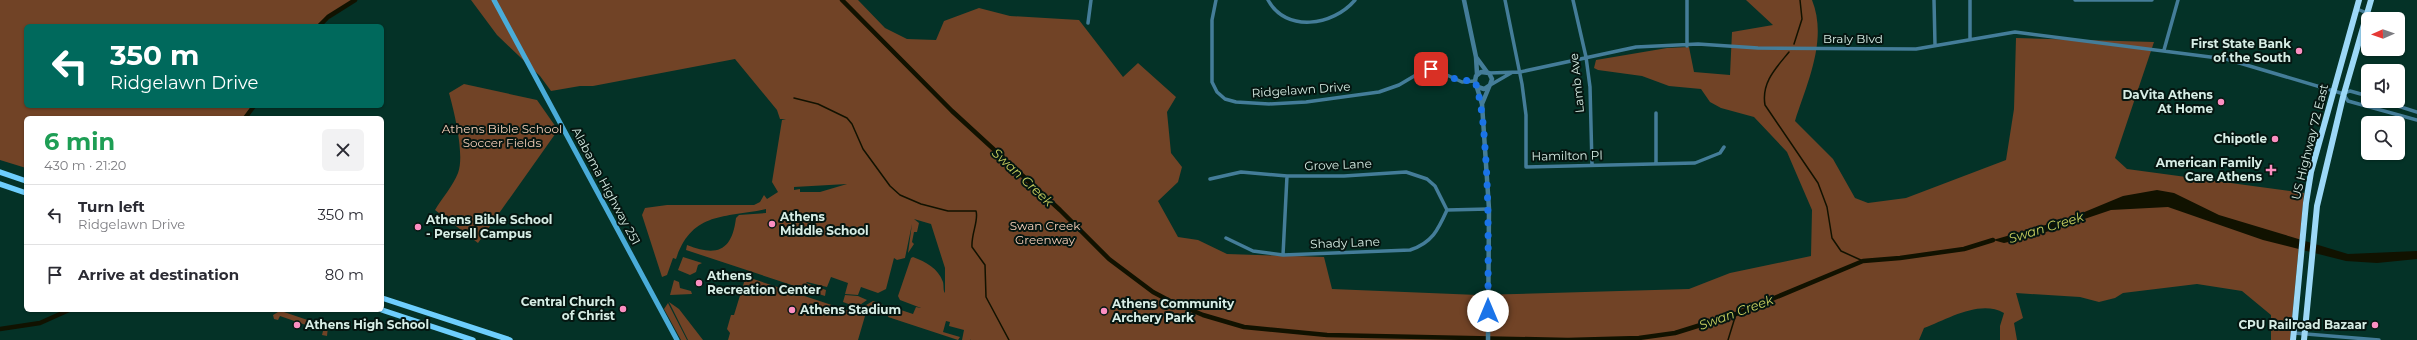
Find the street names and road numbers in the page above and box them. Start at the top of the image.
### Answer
street label: Braly Blvd [1823,31,1883,46]
street label: Lamb Ave [1566,52,1587,114]
street label: Ridgelawn Drive [1251,79,1351,100]
street label: US Highway 72 East [2288,82,2331,201]
street label: Alabama Highway 251 [569,124,644,247]
street label: Hamilton Pl [1531,147,1603,164]
street label: Grove Lane [1304,156,1372,173]
street label: Shady Lane [1310,234,1380,251]

